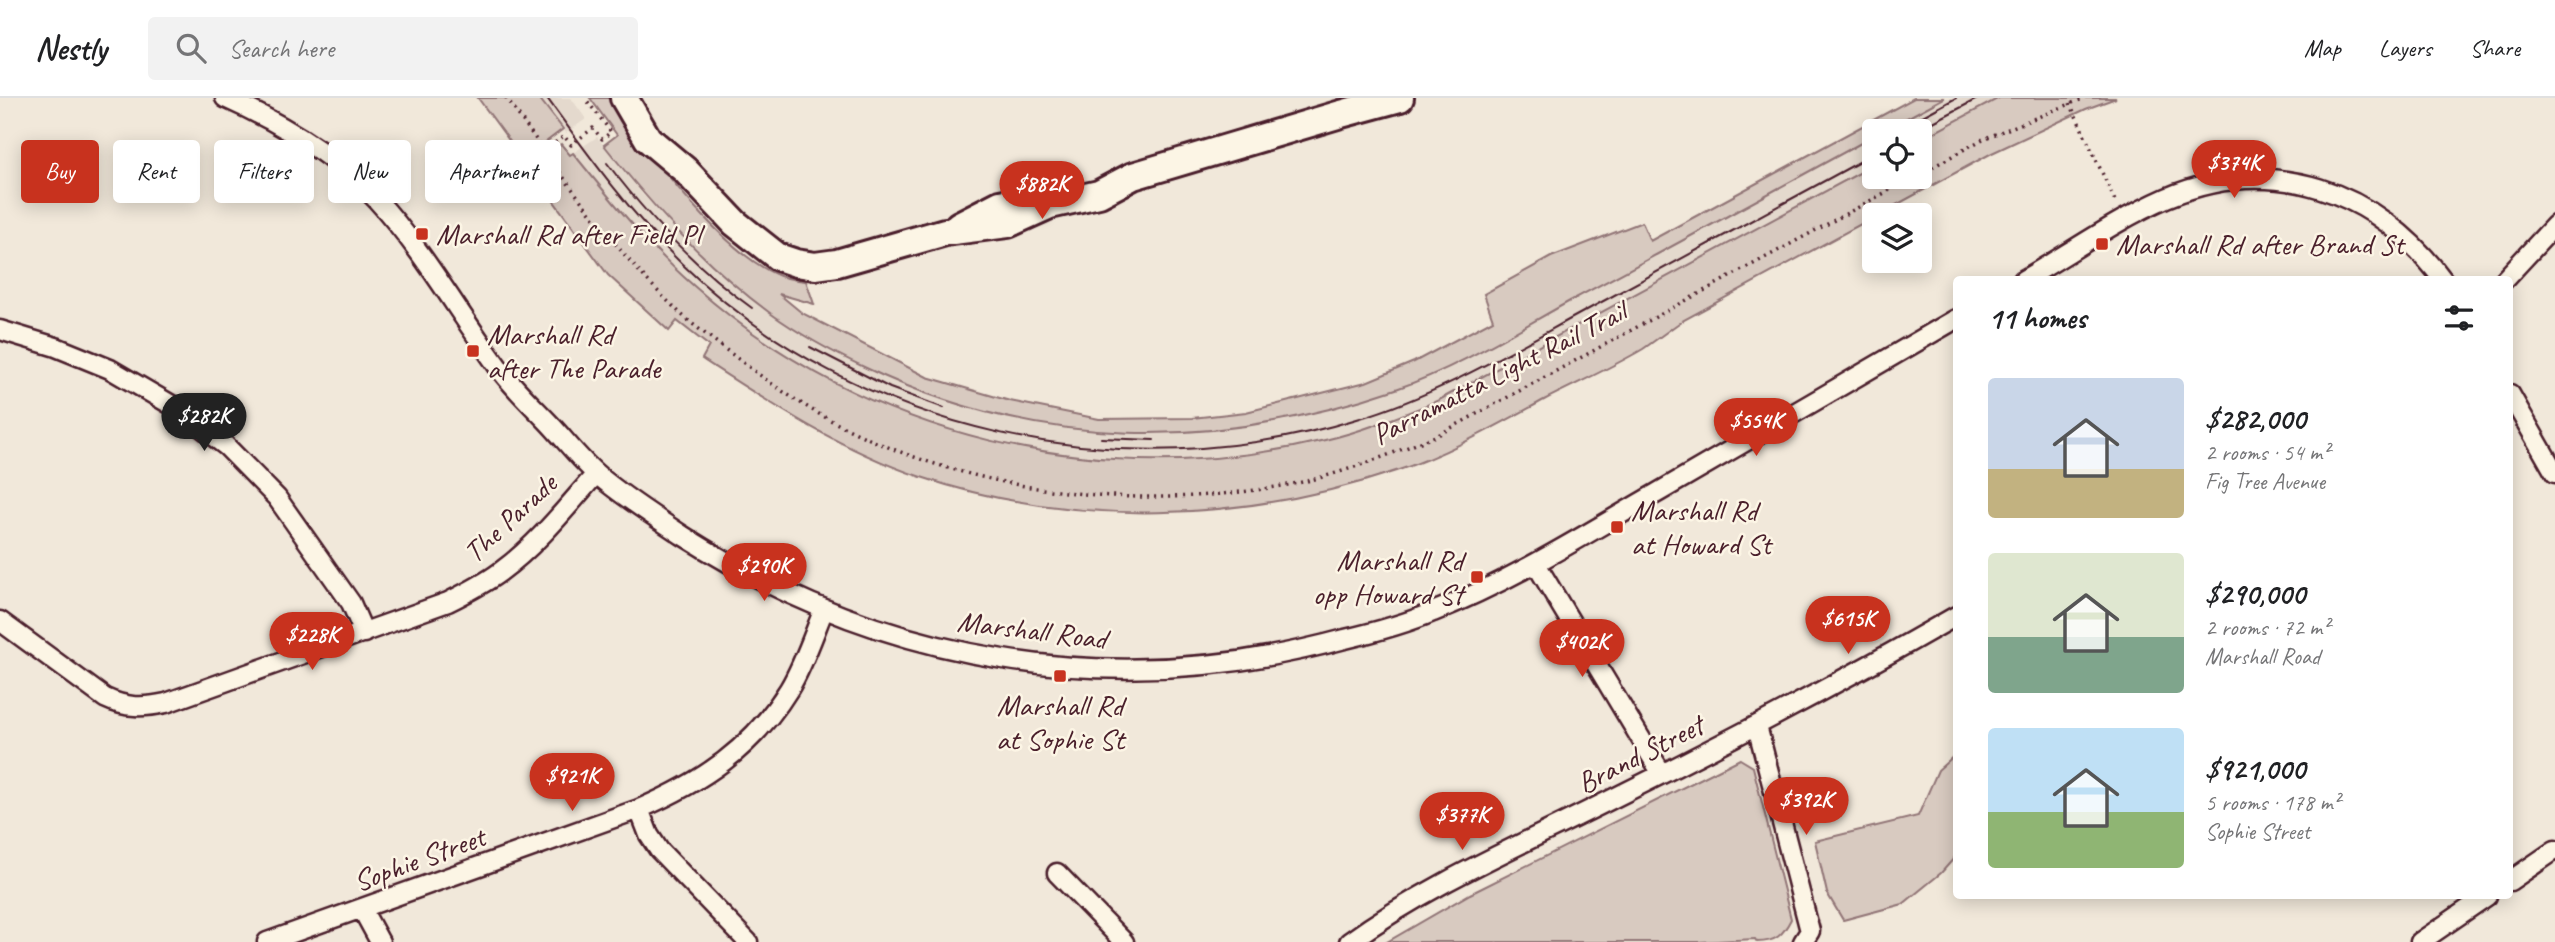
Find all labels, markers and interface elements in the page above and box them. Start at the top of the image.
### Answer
search box [148,17,638,80]
text: Nestly [35,27,106,69]
icon: search [172,29,210,67]
text: Search here [228,32,334,65]
text: Map [2304,33,2341,63]
text: Layers [2379,33,2432,63]
text: Share [2470,33,2520,63]
map controls [1862,119,1932,273]
button: locate [1862,119,1932,189]
chip: Buy [21,140,99,203]
chip: Rent [113,140,200,203]
chip: Filters [214,140,314,203]
chip: New [328,140,411,203]
chip: Apartment [425,140,561,203]
pin: $374K [2185,140,2283,200]
text: $374K [2208,148,2261,177]
pin: $882K [993,162,1091,221]
text: $882K [1015,169,1069,198]
button: layers [1862,203,1932,273]
place label: Marshall Rd after Field Pl [436,215,705,253]
place label: Marshall Rd after Brand St [2116,225,2407,263]
marker: Marshall Rd after Field Pl [414,226,430,242]
marker: Marshall Rd after Brand St [2094,236,2110,252]
street label: Parramatta Light Rail Trail [1366,290,1637,453]
text: 11 homes [1988,299,2086,337]
icon: filters [2440,299,2478,337]
place label: Marshall Rd after The Parade [487,315,662,387]
marker: Marshall Rd after The Parade [465,343,481,359]
pin: $282K [155,394,253,453]
pin: $554K [1707,398,1805,458]
text: $282,000 [2205,400,2305,438]
text: $282K [177,401,231,430]
text: $554K [1730,406,1782,435]
icon: home [2044,406,2128,490]
text: 2 rooms · 54 m² [2205,438,2329,467]
street label: The Parade [455,464,566,571]
text: Fig Tree Avenue [2205,467,2325,496]
place label: Marshall Rd at Howard St [1631,491,1774,563]
marker: Marshall Rd at Howard St [1609,519,1625,535]
place label: Marshall Rd opp Howard St [1313,541,1467,613]
pin: $290K [715,544,813,603]
text: $290K [738,551,790,580]
marker: Marshall Rd opp Howard St [1469,569,1485,585]
text: $290,000 [2205,575,2305,613]
icon: home [2044,581,2128,665]
pin: $615K [1799,596,1897,656]
street label: Marshall Road [955,602,1113,659]
text: $615K [1821,604,1875,633]
pin: $228K [263,612,361,672]
text: 2 rooms · 72 m² [2205,613,2329,642]
text: $228K [285,620,339,649]
pin: $402K [1533,620,1631,679]
text: $402K [1555,627,1609,656]
text: Marshall Road [2205,642,2320,671]
marker: Marshall Rd at Sophie St [1052,668,1068,684]
place label: Marshall Rd at Sophie St [996,686,1127,758]
street label: Brand Street [1570,704,1713,802]
text: $921,000 [2205,750,2305,788]
pin: $921K [523,754,621,813]
icon: home [2044,756,2128,840]
text: $921K [546,761,598,790]
pin: $392K [1757,778,1855,837]
text: $392K [1780,785,1832,814]
text: 5 rooms · 178 m² [2205,788,2340,817]
pin: $377K [1413,792,1511,852]
text: $377K [1436,800,1488,829]
street label: Sophie Street [348,817,493,900]
text: Sophie Street [2205,817,2310,846]

